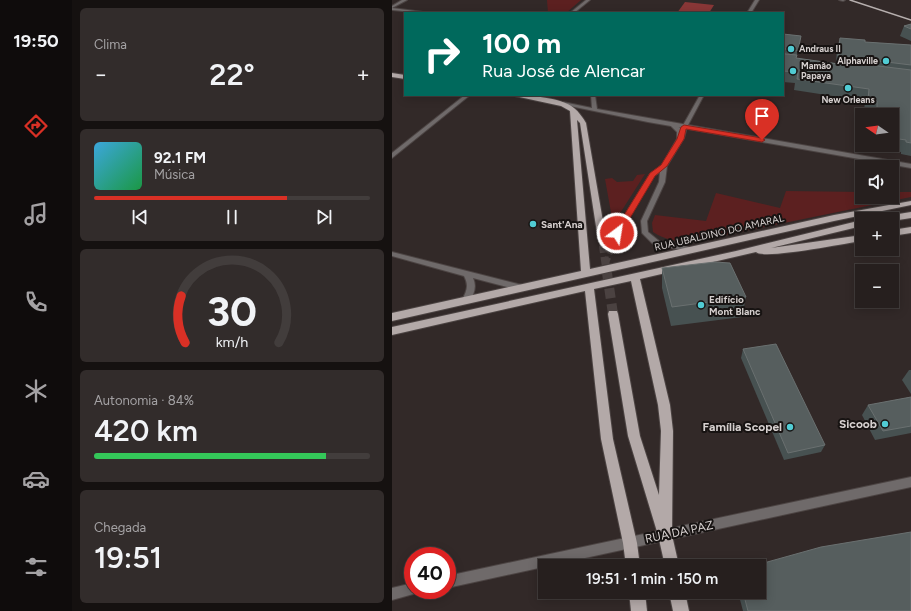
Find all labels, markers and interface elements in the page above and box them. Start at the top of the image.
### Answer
text: 100 m [482,26,561,60]
icon: right [416,28,468,80]
text: 19:50 [13,30,59,52]
text: Clima [94,37,127,52]
place label: Andraus II [799,43,841,54]
marker: Andraus II [786,44,796,54]
place label: Alphaville [837,55,878,66]
text: 22° [209,56,255,93]
marker: Alphaville [881,56,891,66]
text: Rua José de Alencar [482,60,645,82]
place label: Mamão Papaya [801,60,831,81]
text: − [94,61,108,88]
text: + [356,61,370,88]
marker: Mamão Papaya [788,66,798,76]
marker: New Orleans [843,83,853,93]
place label: New Orleans [821,94,875,105]
pin [745,99,779,140]
icon: arrive [751,105,773,127]
north arrow [855,108,899,152]
map controls [855,108,899,308]
icon: directions [22,112,50,140]
text: 92.1 FM [154,149,206,167]
button: sound [855,160,899,204]
text: Música [154,167,195,182]
icon: music [22,200,50,228]
icon: previous [129,206,151,228]
icon: pause [221,206,243,228]
icon: next [313,206,335,228]
street label: RUA UBALDINO DO AMARAL [653,211,786,254]
position arrow [596,212,638,254]
button: + [855,212,899,256]
place label: Sant'Ana [541,218,583,231]
marker: Sant'Ana [528,219,538,229]
button: − [855,264,899,308]
text: 30 [207,286,257,336]
icon: phone [22,288,50,316]
place label: Edifício Mont Blanc [709,293,761,318]
marker: Edifício Mont Blanc [696,300,706,310]
text: km/h [216,333,248,351]
icon: climate [22,377,50,405]
text: Autonomia · 84% [94,393,194,408]
text: 420 km [94,412,198,449]
place label: Sicoob [839,417,877,431]
marker: Sicoob [880,419,890,429]
place label: Família Scopel [702,420,782,434]
marker: Família Scopel [785,422,795,432]
icon: car [22,465,50,493]
street label: RUA DA PAZ [644,518,715,546]
text: Chegada [94,520,146,535]
text: 19:51 [94,539,162,576]
speed limit sign: 40 [404,547,456,599]
icon: filters [22,553,50,581]
text: 19:51 · 1 min · 150 m [586,570,718,588]

